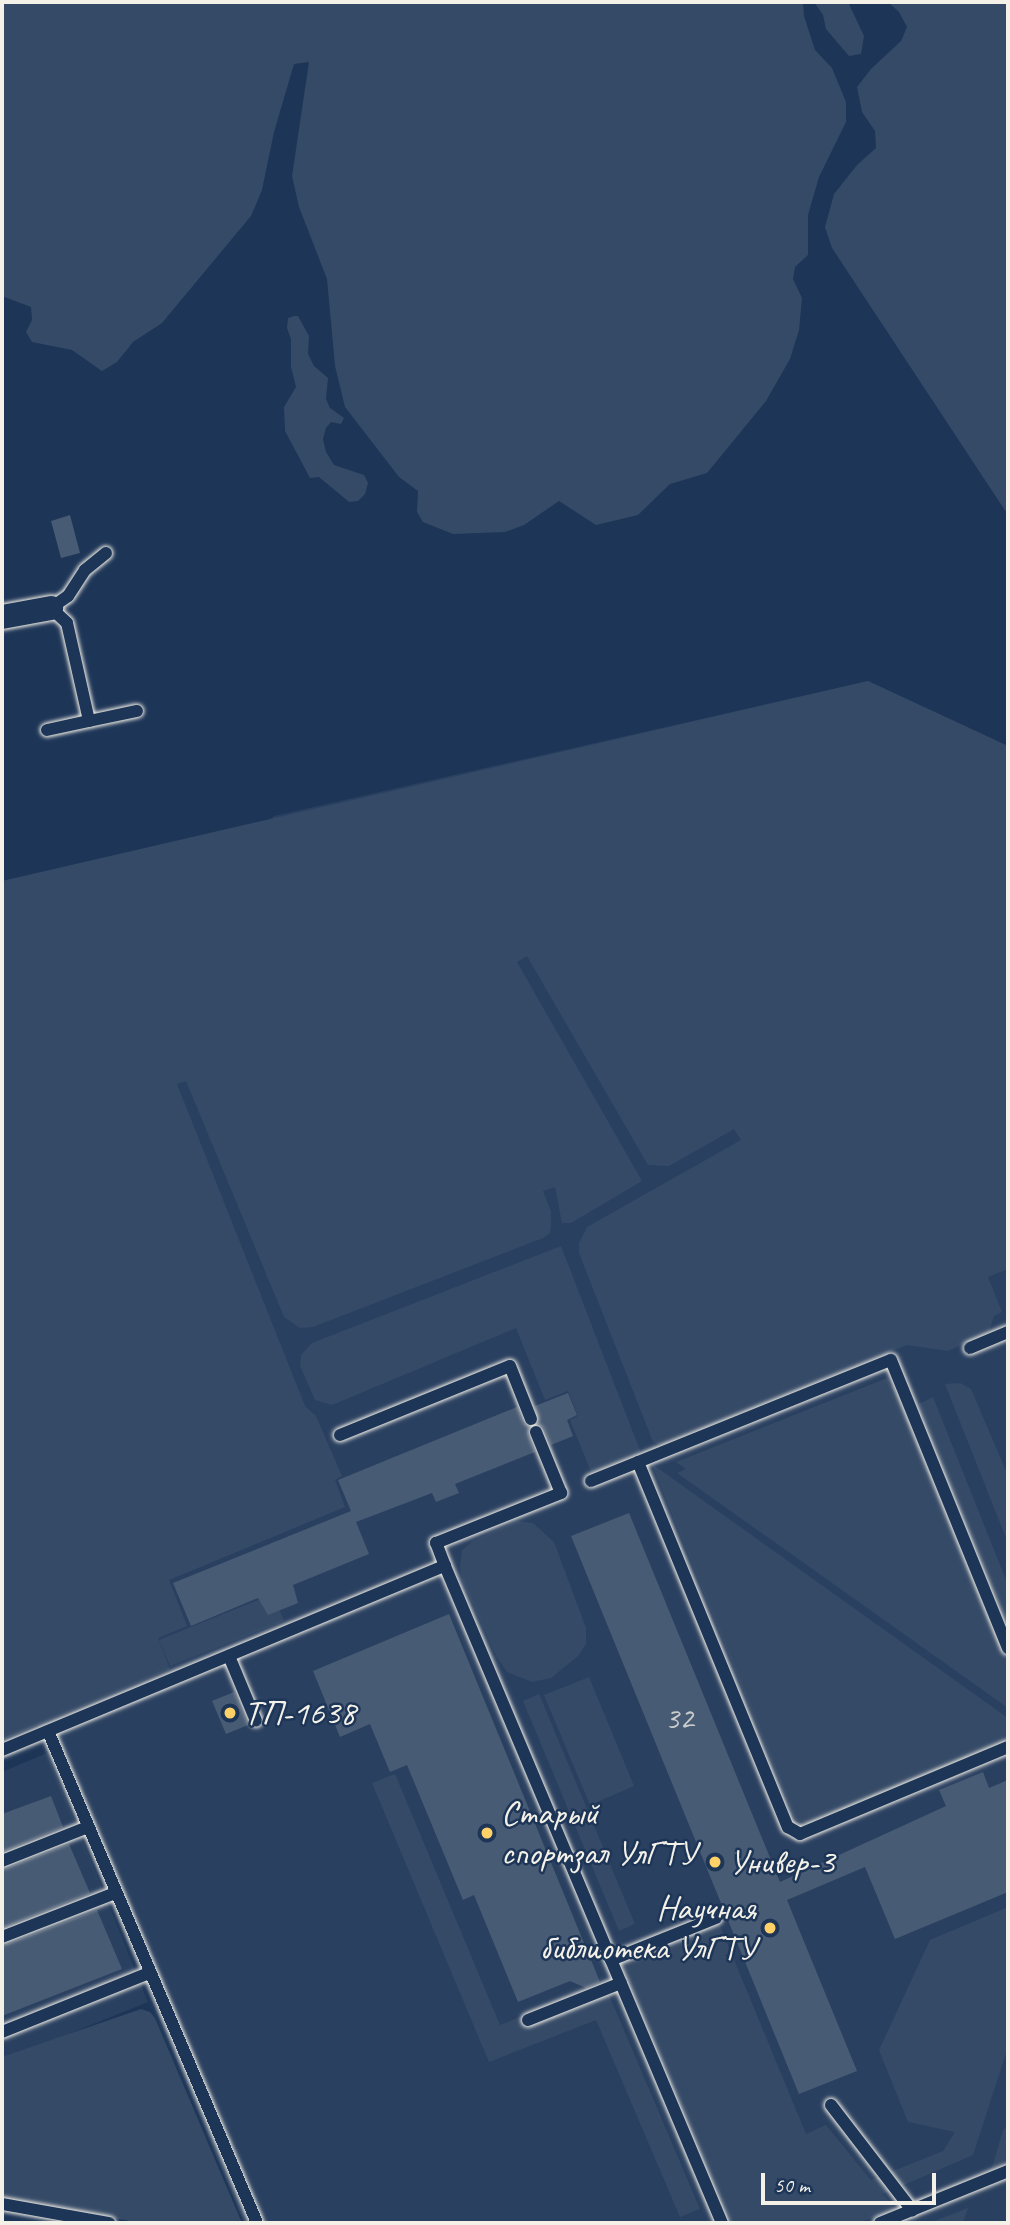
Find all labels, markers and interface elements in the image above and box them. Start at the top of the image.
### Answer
place label: ТП-1638 [244,1692,355,1734]
house number: 32 [665,1699,693,1737]
marker: ТП-1638 [222,1705,238,1721]
place label: Старый спортзал УлГТУ [501,1792,696,1874]
marker: Старый спортзал УлГТУ [479,1825,495,1841]
place label: Универ-3 [729,1841,834,1883]
marker: Универ-3 [707,1854,723,1870]
place label: Научная библиотека УлГТУ [539,1887,756,1969]
marker: Научная библиотека УлГТУ [762,1920,778,1936]
scale bar [765,2158,940,2202]
text: 50 m [774,2172,810,2198]

